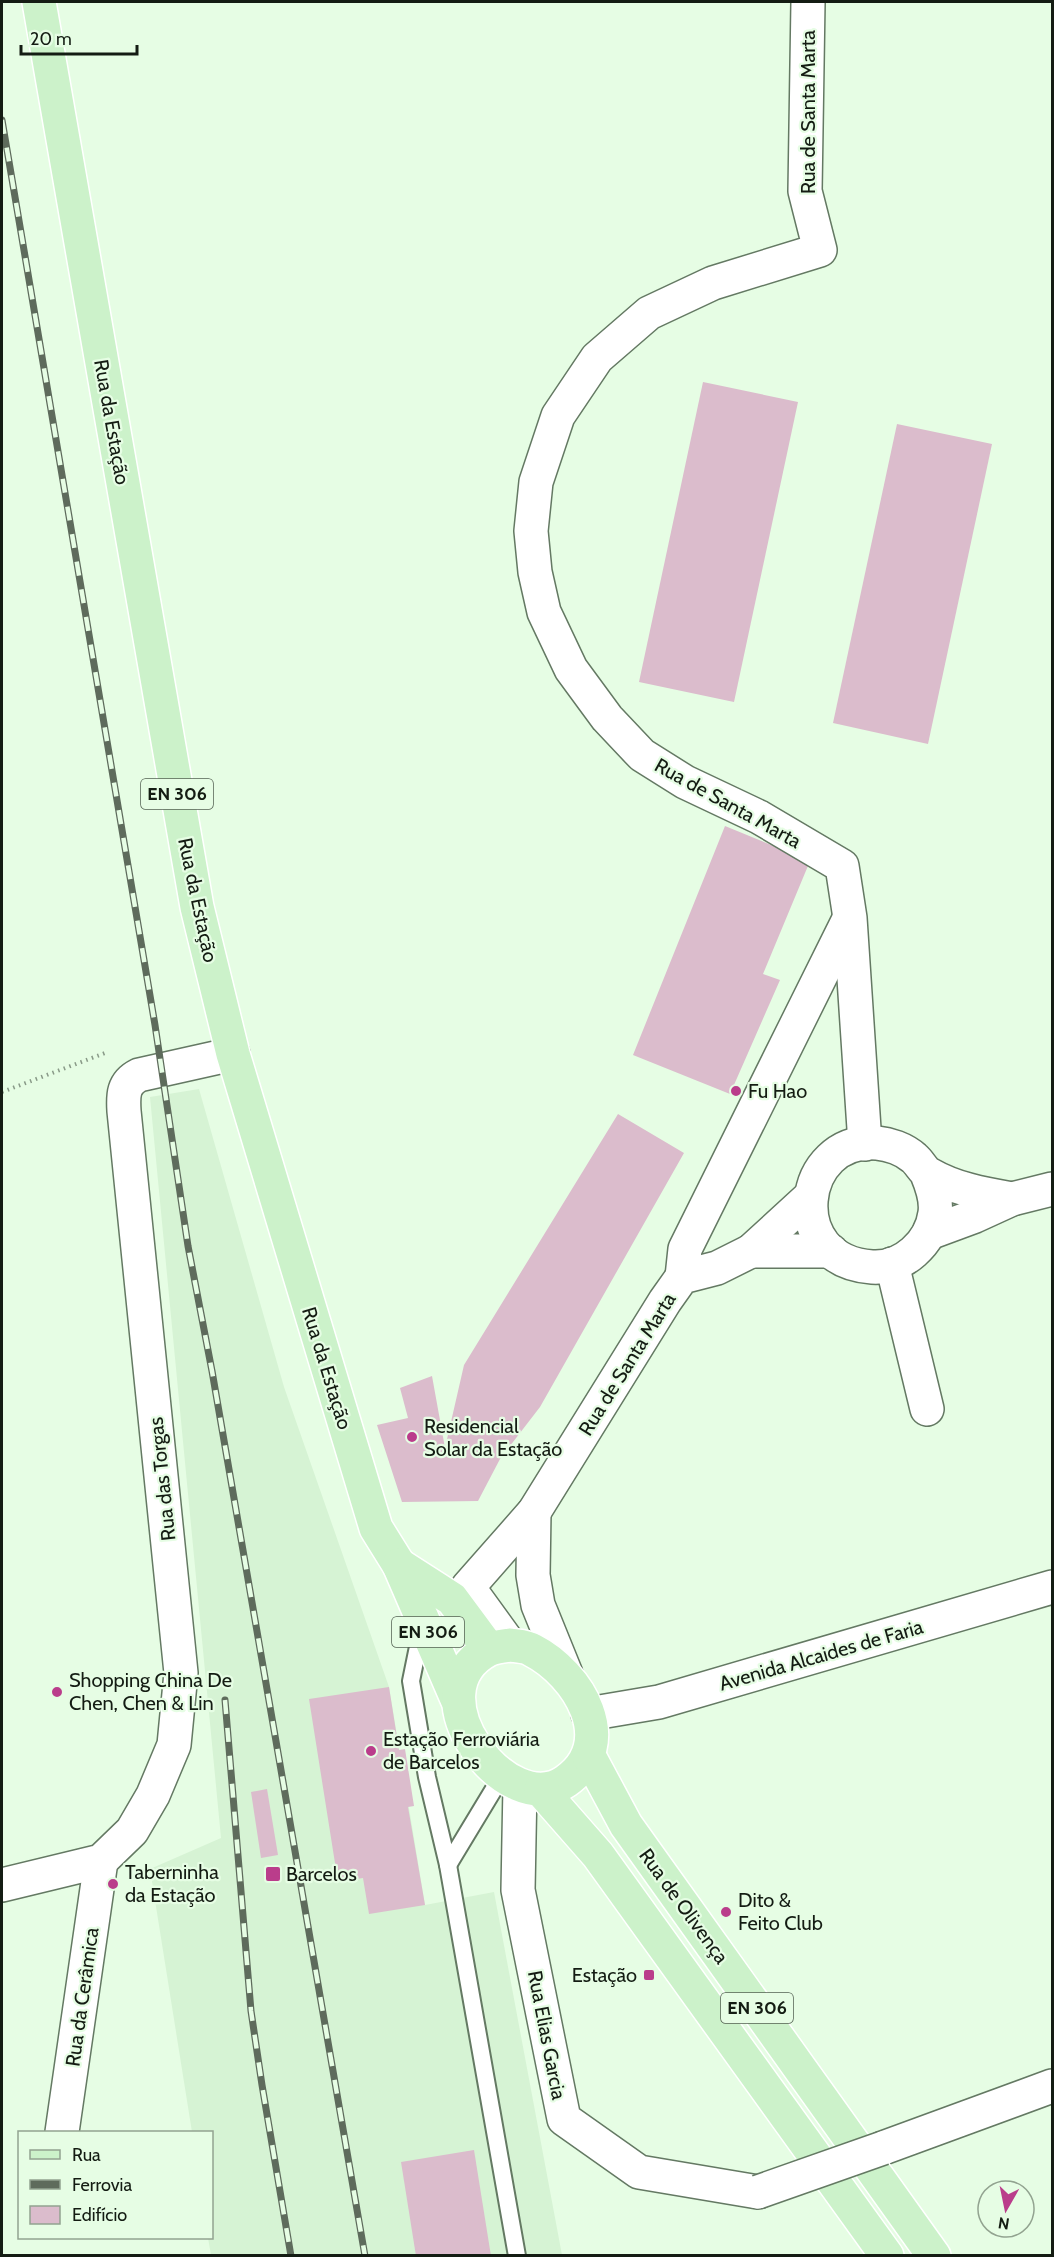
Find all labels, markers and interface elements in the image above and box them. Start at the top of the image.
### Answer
scale bar [21,18,136,56]
text: 20 m [30,28,72,50]
street label: Rua de Santa Marta [796,30,820,194]
street label: Rua da Estação [89,357,135,487]
street label: Rua de Santa Marta [651,753,806,853]
road number: EN 306 [141,779,213,809]
street label: Rua da Estação [173,835,223,965]
place label: Fu Hao [748,1079,807,1103]
marker: Fu Hao [729,1084,743,1098]
street label: Rua de Santa Marta [573,1288,681,1440]
street label: Rua da Estação [297,1304,357,1432]
place label: Residencial Solar da Estação [424,1414,562,1461]
street label: Rua das Torgas [144,1416,180,1542]
marker: Residencial Solar da Estação [405,1430,419,1444]
street label: Avenida Alcaides de Faria [716,1614,926,1696]
road number: EN 306 [392,1617,464,1647]
place label: Shopping China De Chen, Chen & Lin [69,1668,232,1715]
marker: Shopping China De Chen, Chen & Lin [50,1685,64,1699]
place label: Estação Ferroviária de Barcelos [383,1727,540,1774]
marker: Estação Ferroviária de Barcelos [364,1744,378,1758]
street label: Rua de Olivença [634,1844,734,1968]
place label: Taberninha da Estação [125,1860,219,1907]
place label: Barcelos [286,1862,357,1886]
marker: Barcelos [264,1865,282,1883]
marker: Taberninha da Estação [106,1877,120,1891]
place label: Dito & Feito Club [738,1888,823,1935]
marker: Dito & Feito Club [719,1905,733,1919]
street label: Rua da Cerâmica [60,1926,104,2068]
place label: Estação [572,1963,637,1987]
street label: Rua Elias Garcia [523,1968,571,2102]
marker: Estação [642,1968,656,1982]
road number: EN 306 [721,1993,793,2023]
legend [18,2131,213,2239]
text: Rua [72,2144,101,2166]
text: Ferrovia [72,2174,132,2196]
north arrow [976,2179,1036,2239]
text: Edifício [72,2204,127,2226]
text: N [997,2213,1011,2234]

